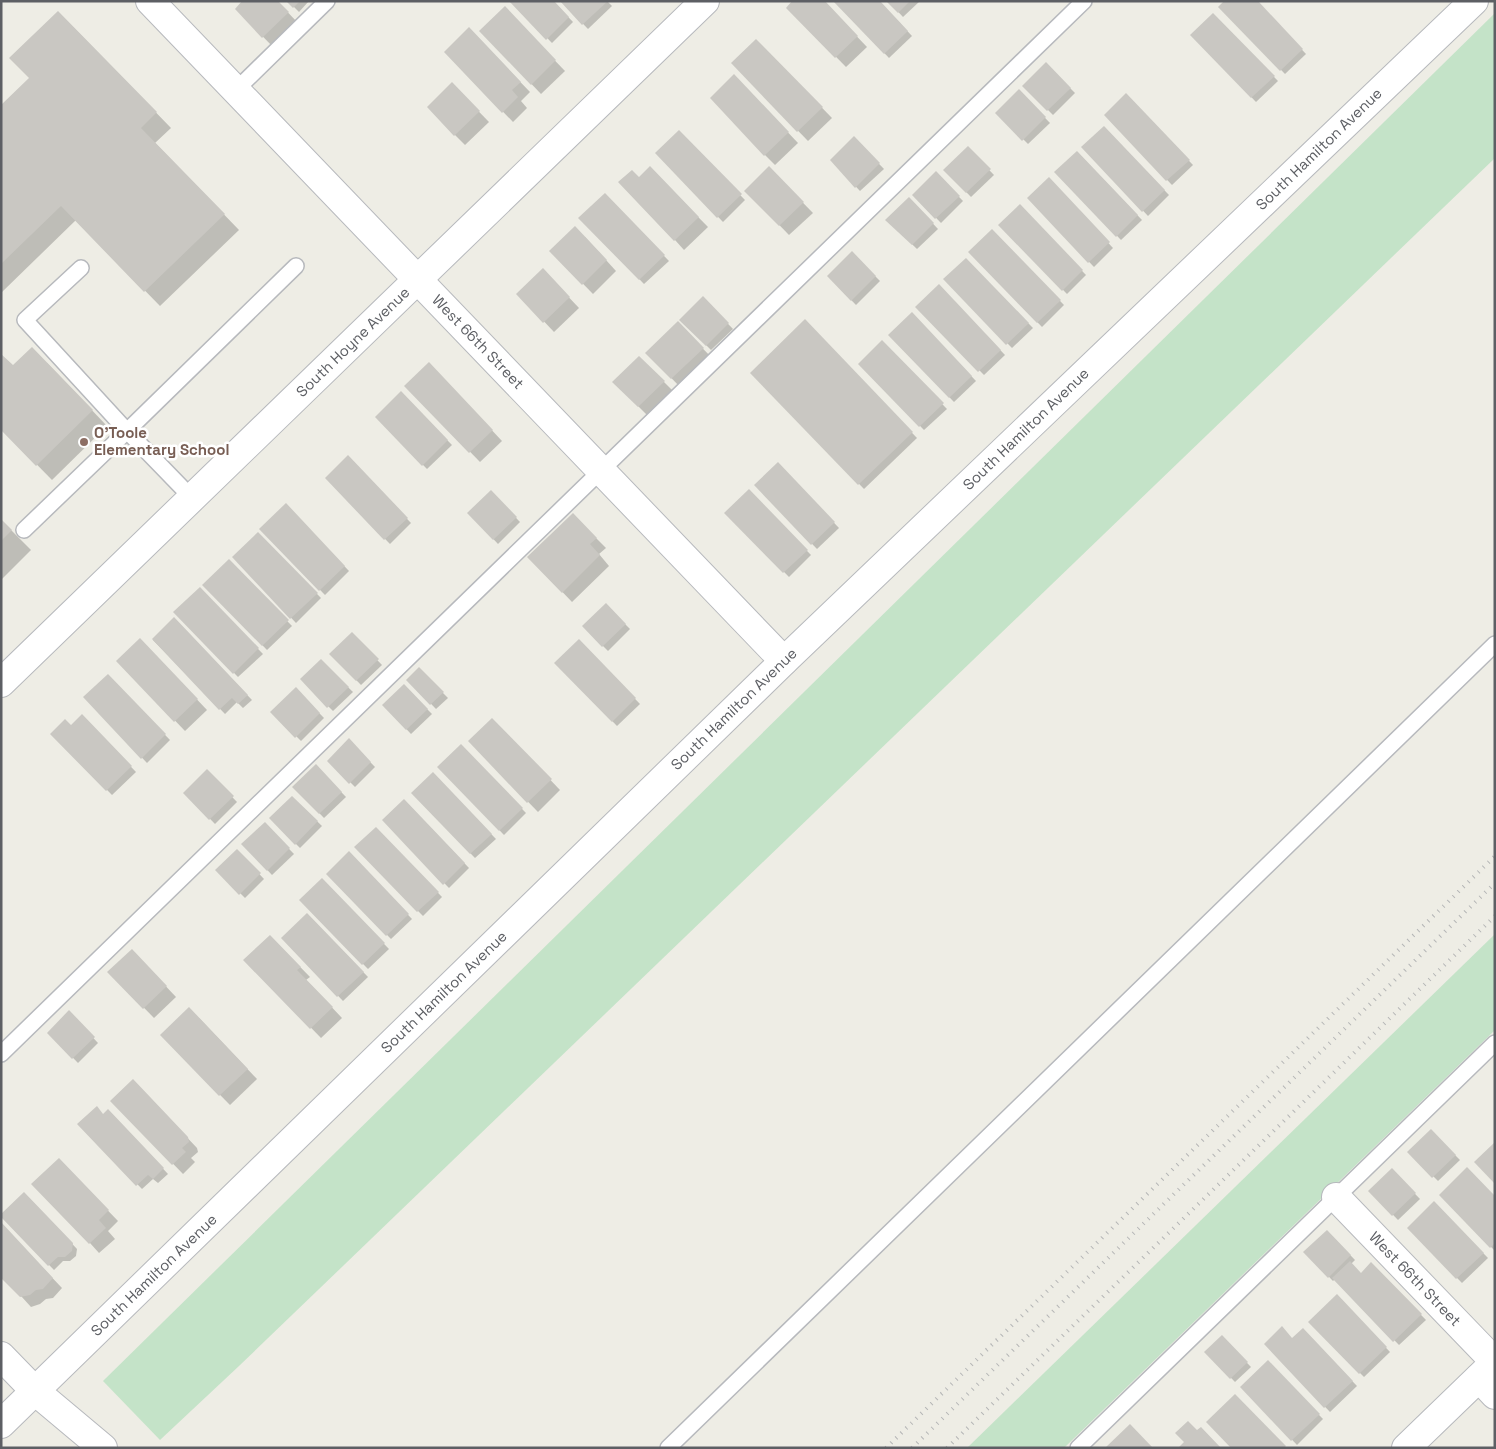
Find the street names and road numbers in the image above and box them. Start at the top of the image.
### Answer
street label: South Hamilton Avenue [1252,83,1386,214]
street label: South Hoyne Avenue [292,282,414,401]
street label: West 66th Street [428,290,528,393]
street label: South Hamilton Avenue [959,363,1093,494]
street label: South Hamilton Avenue [667,643,801,774]
street label: South Hamilton Avenue [377,926,511,1057]
street label: South Hamilton Avenue [87,1209,221,1340]
street label: West 66th Street [1365,1227,1465,1330]

